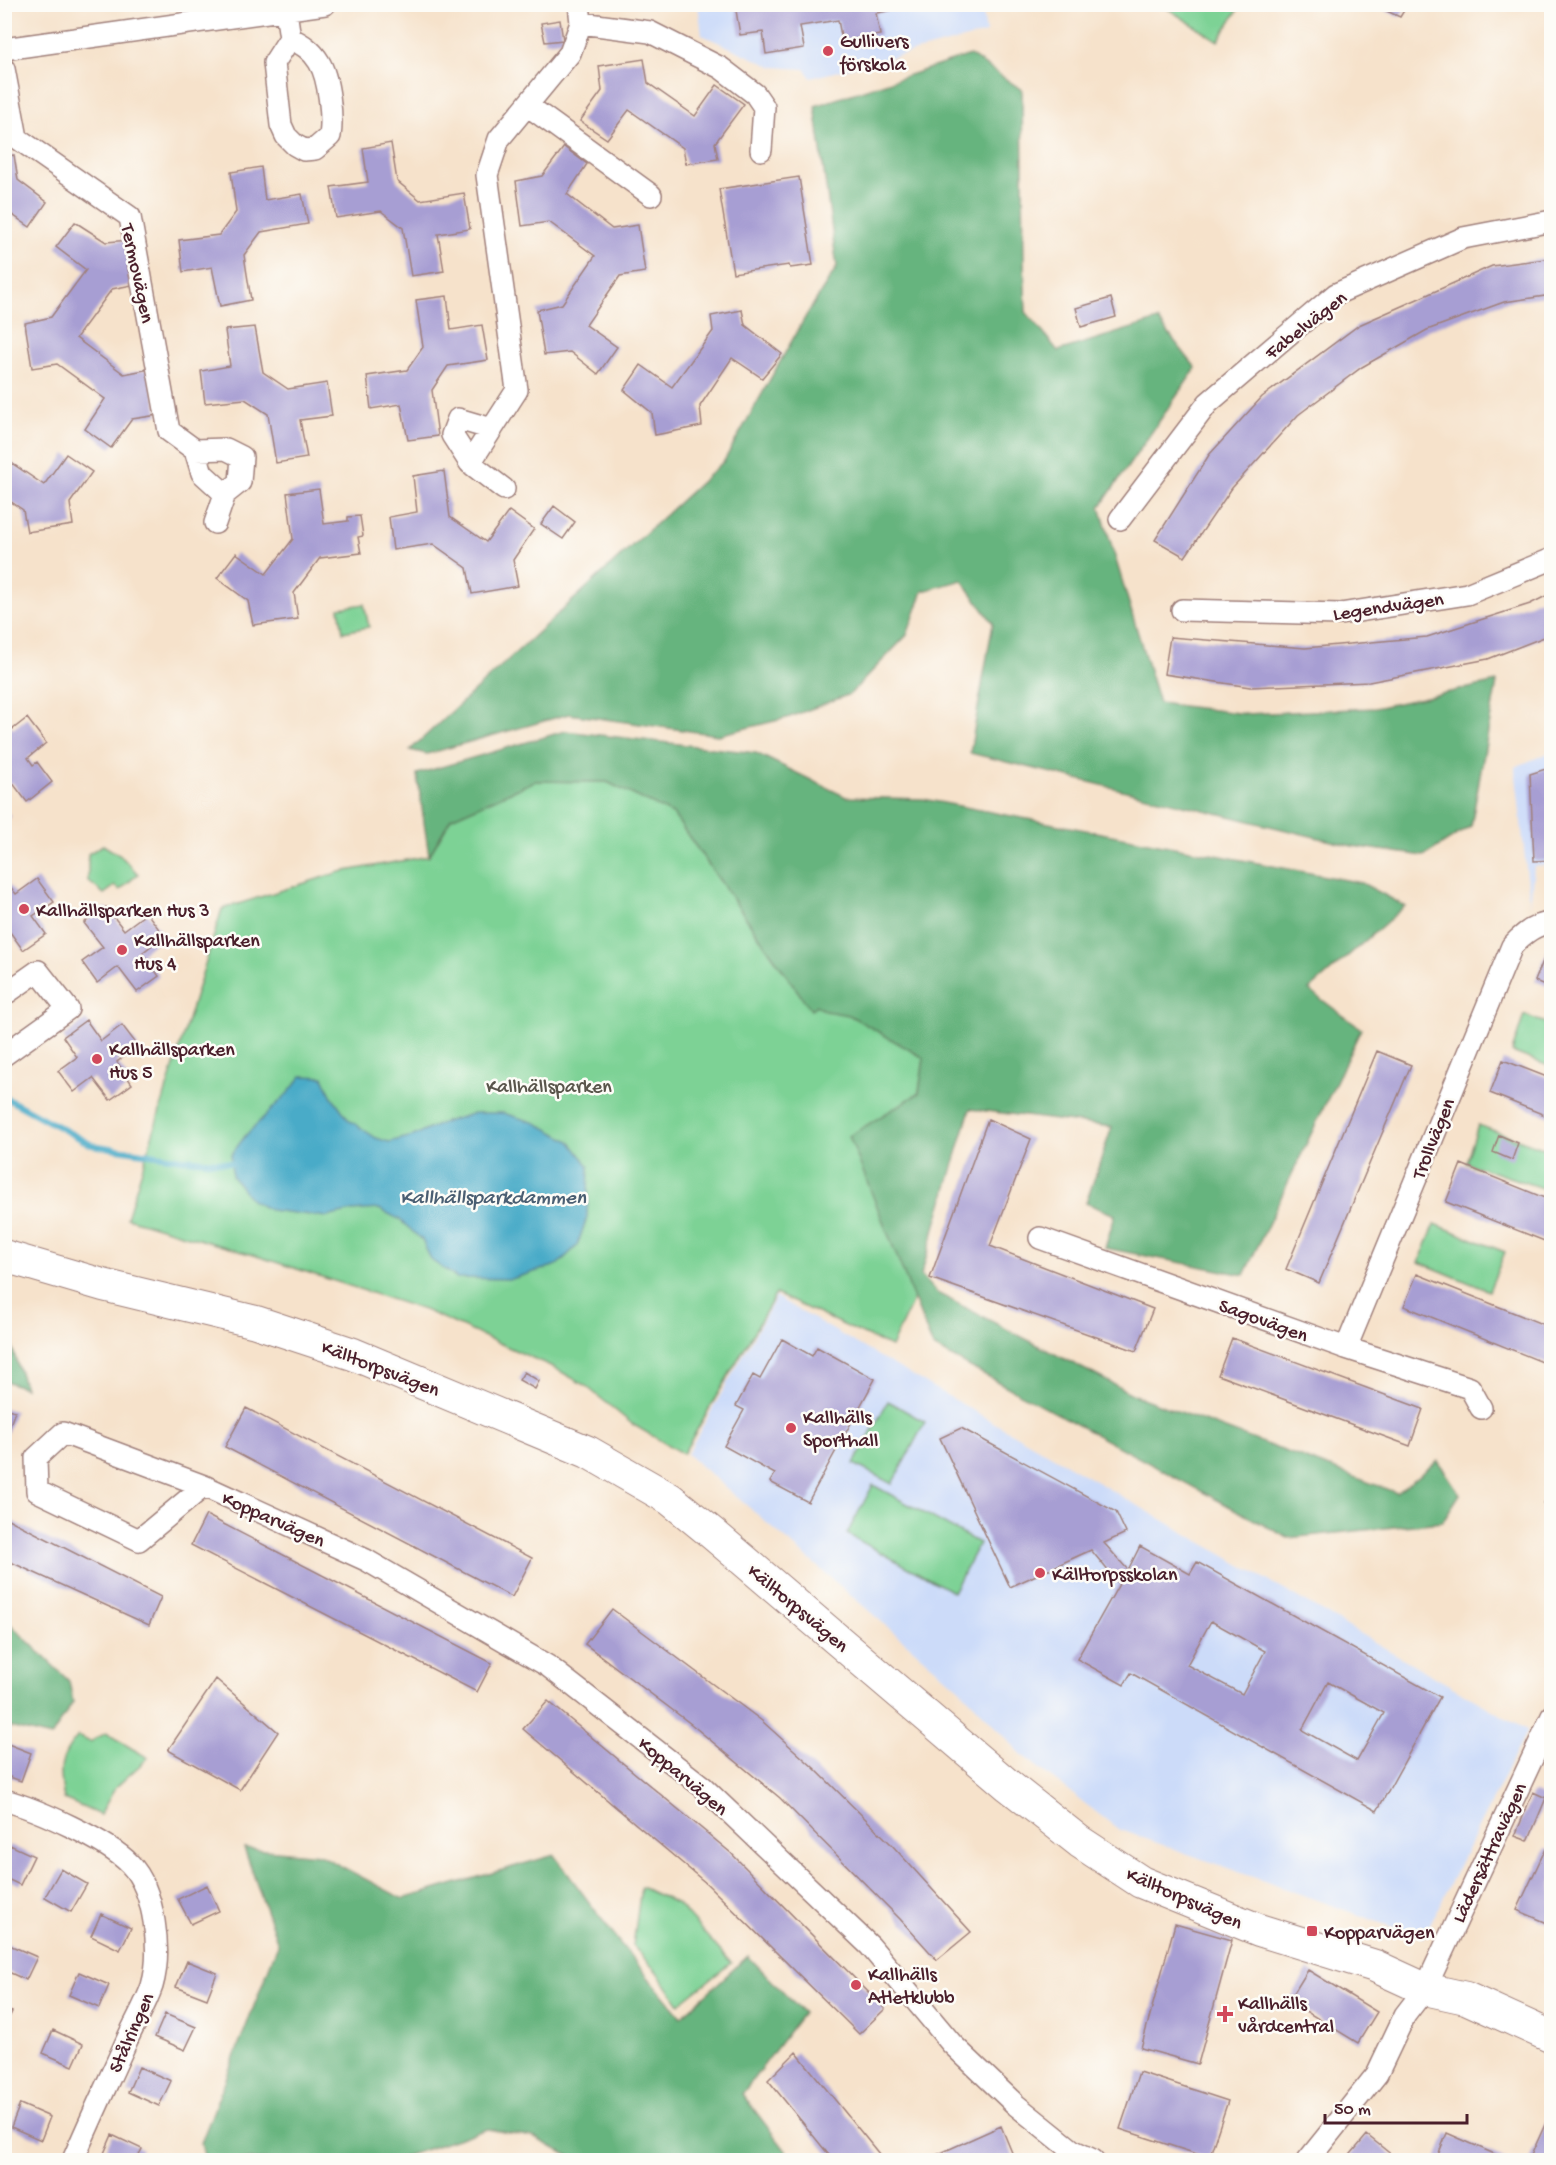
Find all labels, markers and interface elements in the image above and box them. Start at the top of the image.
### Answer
place label: Gullivers förskola [839,32,909,78]
marker: Gullivers förskola [821,44,835,58]
street label: Termovägen [114,221,157,326]
street label: Fabelvägen [1261,287,1353,367]
street label: Legendvägen [1332,589,1446,628]
place label: Kallhällsparken Hus 3 [36,901,210,924]
marker: Kallhällsparken Hus 3 [17,902,31,916]
place label: Kallhällsparken Hus 4 [134,931,260,977]
marker: Kallhällsparken Hus 4 [115,943,129,957]
place label: Kallhällsparken Hus 5 [109,1040,235,1086]
marker: Kallhällsparken Hus 5 [90,1052,104,1066]
park label: Kallhällsparken [486,1077,612,1100]
street label: Trollvägen [1408,1095,1462,1184]
water label: Kallhällsparkdammen [400,1187,587,1212]
street label: Sagovägen [1215,1296,1311,1349]
street label: Källtorpsvägen [317,1337,443,1404]
place label: Kallhälls Sporthall [803,1408,878,1454]
marker: Kallhälls Sporthall [784,1421,798,1435]
street label: Kopparvägen [217,1488,328,1554]
street label: Källtorpsvägen [742,1561,852,1659]
place label: Källtorpsskolan [1052,1565,1178,1588]
marker: Källtorpsskolan [1033,1566,1047,1580]
street label: Kopparvägen [632,1733,732,1822]
street label: Lädersättravägen [1449,1779,1534,1927]
street label: Källtorpsvägen [1122,1864,1246,1936]
place label: Kopparvägen [1324,1923,1435,1946]
marker: Kopparvägen [1305,1924,1319,1938]
place label: Kallhälls Atletklubb [868,1965,955,2011]
marker: Kallhälls Atletklubb [849,1978,863,1992]
street label: Stålringen [104,1989,161,2077]
place label: Kallhälls vårdcentral [1238,1994,1334,2040]
marker: Kallhälls vårdcentral [1216,2005,1234,2023]
scale bar [1325,2087,1468,2125]
text: 50 m [1334,2100,1371,2121]

